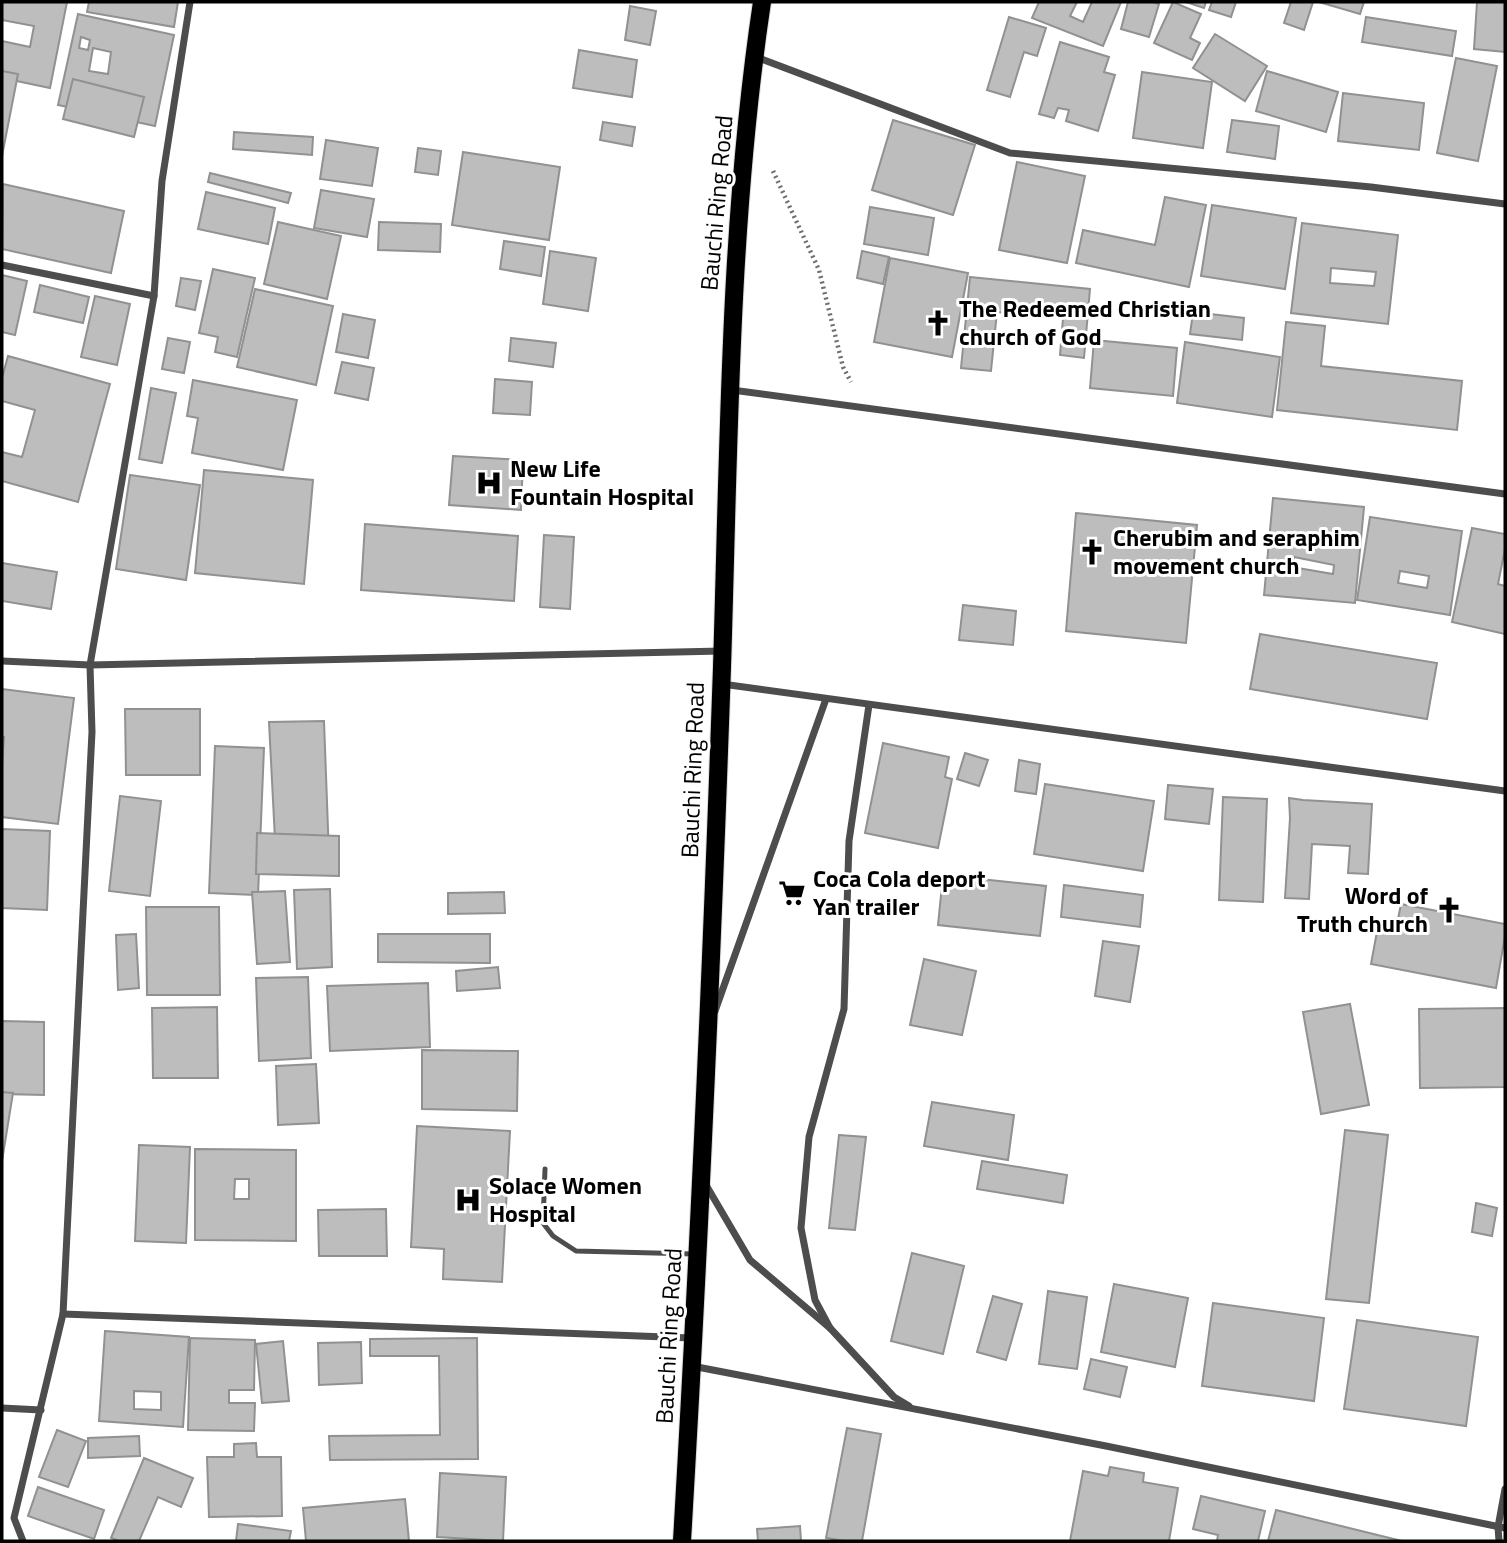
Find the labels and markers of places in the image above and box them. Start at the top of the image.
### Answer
place label: The Redeemed Christian church of God [959,290,1211,354]
church icon: The Redeemed Christian church of God [923,308,953,338]
place label: New Life Fountain Hospital [510,450,694,514]
hospital icon: New Life Fountain Hospital [474,468,504,498]
place label: Cherubim and seraphim movement church [1113,519,1360,583]
church icon: Cherubim and seraphim movement church [1077,537,1107,567]
place label: Coca Cola deport Yan trailer [813,860,986,924]
place label: Word of Truth church [1297,877,1428,941]
supermarket icon: Coca Cola deport Yan trailer [777,878,807,908]
church icon: Word of Truth church [1434,895,1464,925]
place label: Solace Women Hospital [489,1167,642,1231]
hospital icon: Solace Women Hospital [453,1185,483,1215]

